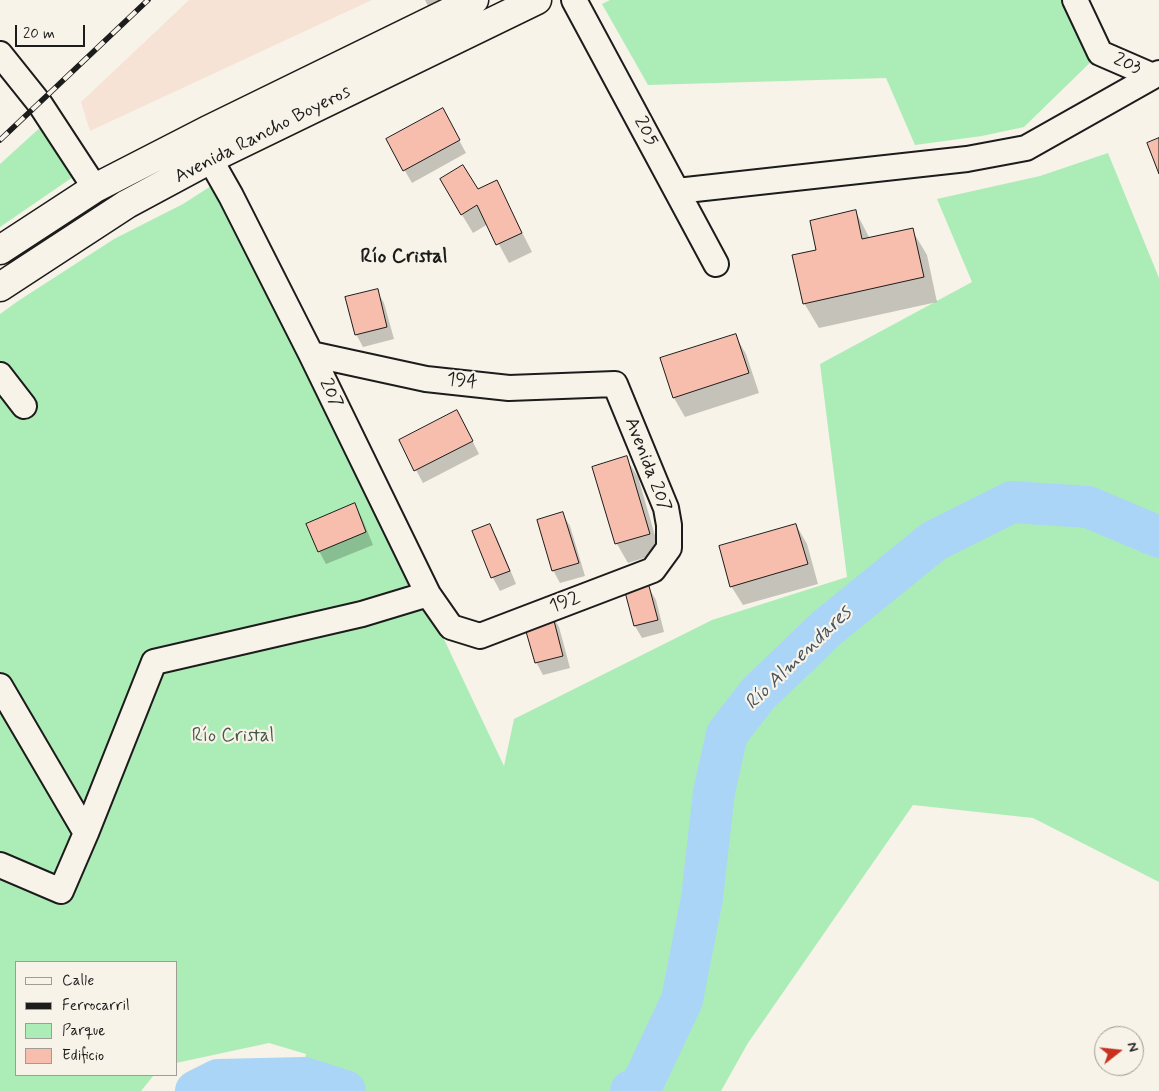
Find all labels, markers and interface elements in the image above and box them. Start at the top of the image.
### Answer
scale bar [18,15,88,47]
text: 20 m [23,24,55,44]
street label: 203 [1110,49,1144,81]
street label: Avenida Rancho Boyeros [171,81,355,189]
street label: 205 [628,113,662,151]
district label: Río Cristal [361,246,447,270]
street label: 194 [445,369,479,395]
street label: 207 [313,375,347,413]
street label: Avenida 207 [618,414,676,516]
street label: 192 [546,587,584,619]
water label: Río Almendares [741,602,857,716]
park label: Río Cristal [192,726,274,748]
legend [15,961,178,1076]
text: Calle [62,971,94,991]
text: Ferrocarril [62,996,130,1016]
text: Parque [62,1021,105,1041]
north arrow [1094,1026,1144,1076]
text: N [1123,1040,1142,1054]
text: Edificio [62,1046,104,1066]

